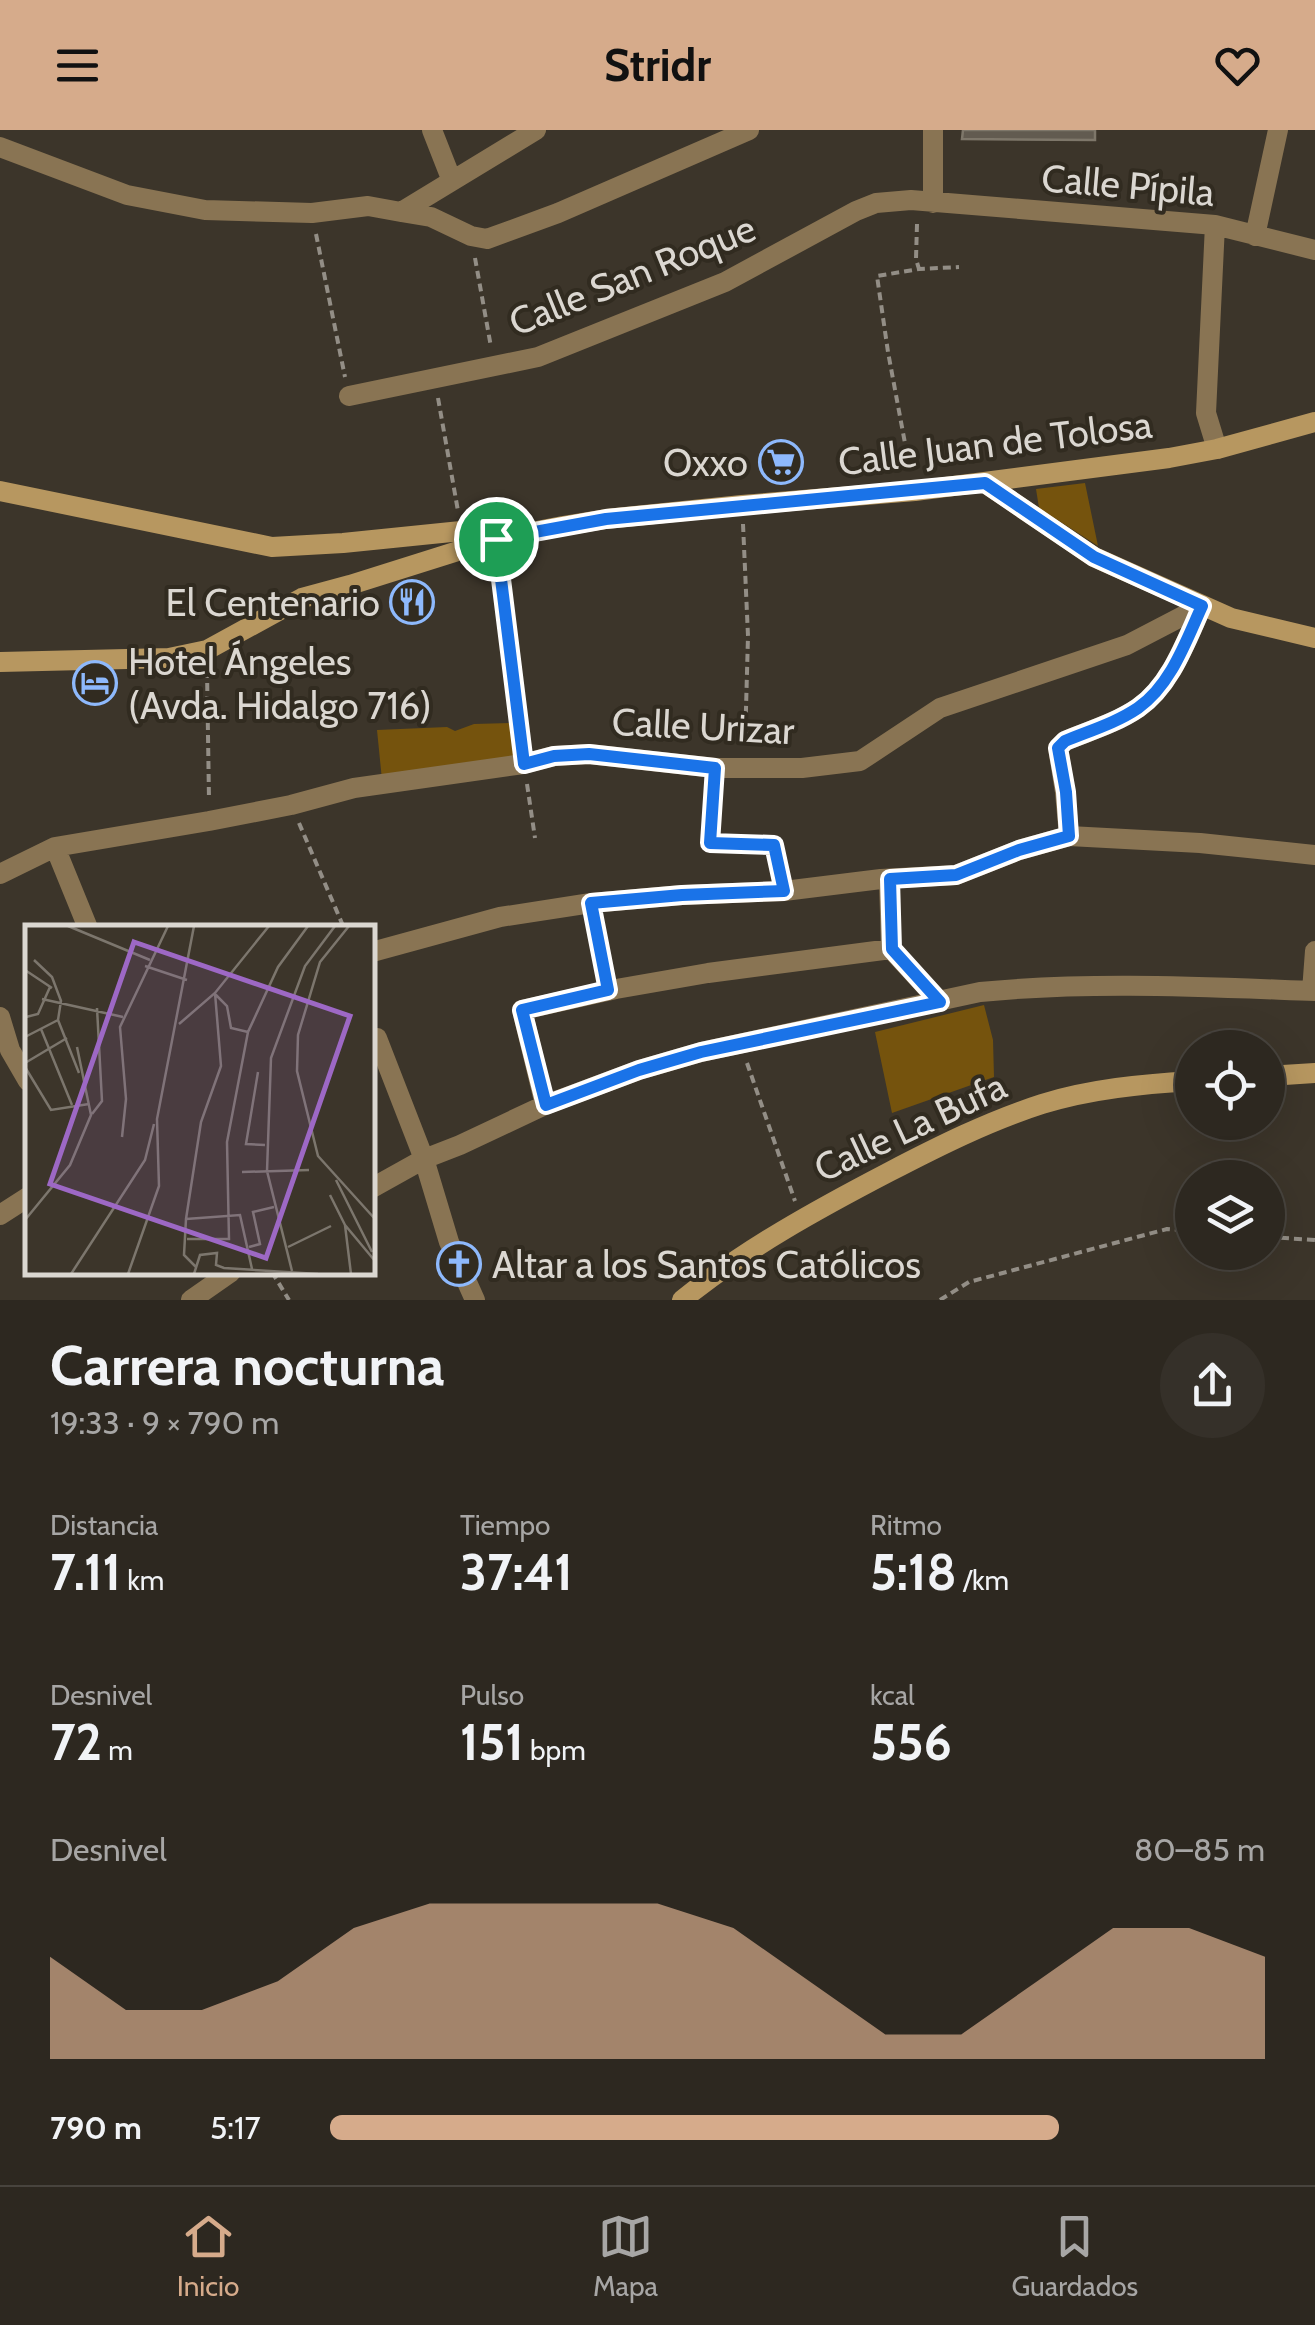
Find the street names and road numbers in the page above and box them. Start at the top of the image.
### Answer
street label: Calle Pípila [1040,154,1216,216]
street label: Calle San Roque [502,204,762,346]
street label: Calle Juan de Tolosa [836,400,1154,486]
street label: Calle Urizar [611,698,795,754]
street label: Calle La Bufa [807,1062,1013,1192]

